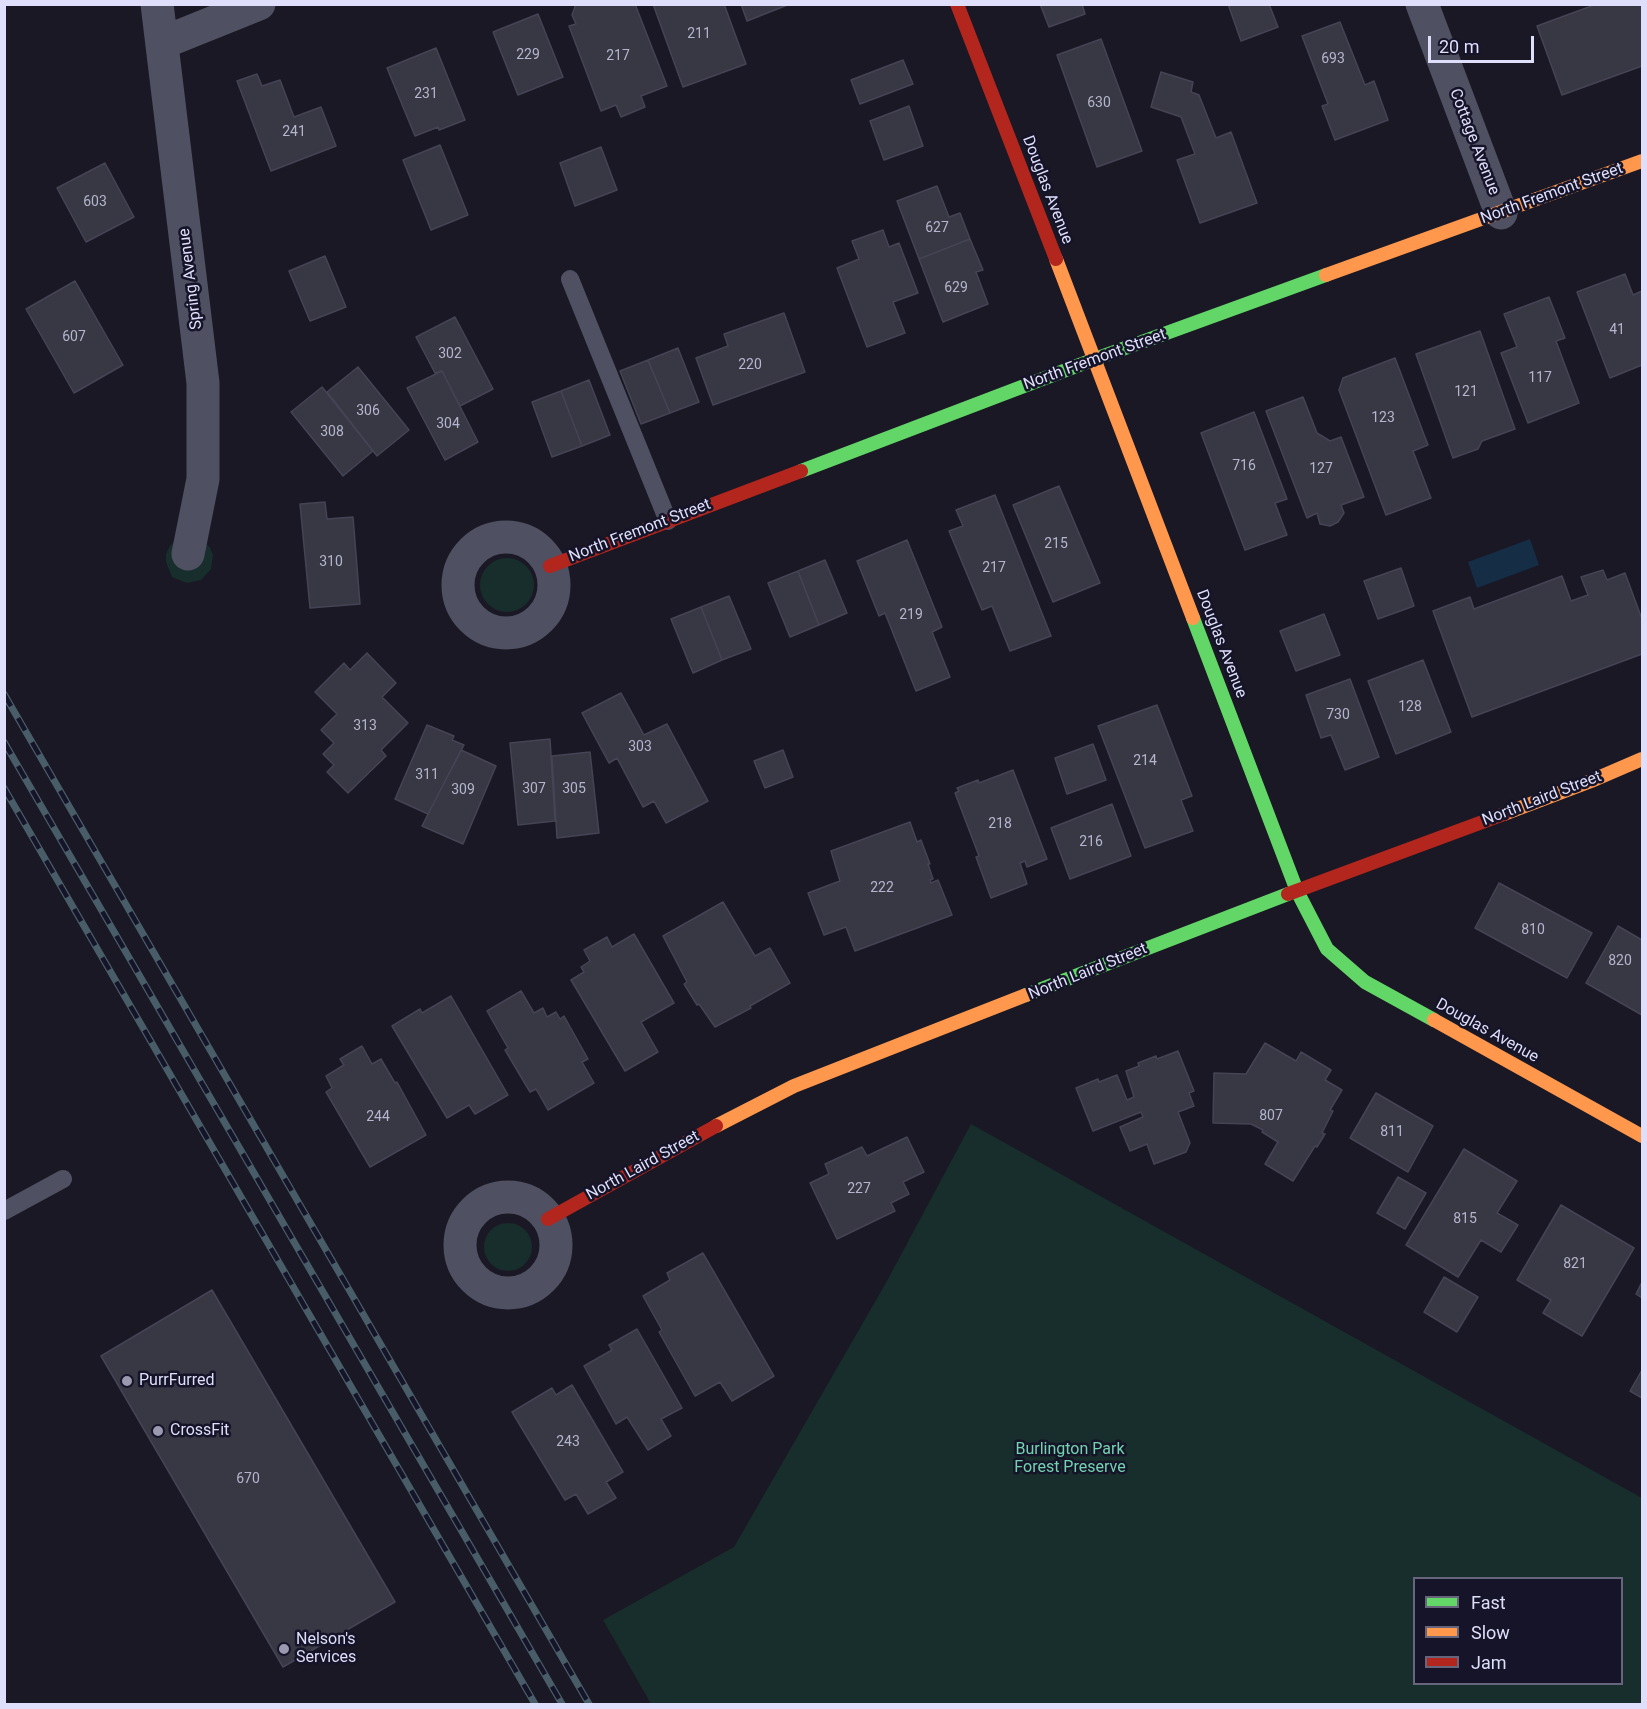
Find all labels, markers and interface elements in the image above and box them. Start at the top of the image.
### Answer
scale bar [1431,24,1538,62]
house number: 211 [687,26,711,42]
text: 20 m [1439,36,1479,57]
house number: 229 [516,47,540,63]
house number: 217 [606,48,630,64]
house number: 693 [1321,51,1345,67]
house number: 231 [414,86,438,102]
street label: Cottage Avenue [1445,86,1503,198]
house number: 630 [1087,95,1111,111]
house number: 241 [282,124,306,140]
street label: Douglas Avenue [1018,133,1076,247]
street label: North Fremont Street [1478,159,1626,229]
house number: 603 [83,194,107,210]
house number: 627 [925,220,949,236]
street label: Spring Avenue [175,227,207,331]
house number: 629 [944,280,968,296]
house number: 41 [1609,322,1625,338]
street label: North Fremont Street [1021,325,1169,395]
house number: 607 [62,329,86,345]
house number: 302 [438,346,462,362]
house number: 220 [738,357,762,373]
house number: 117 [1528,370,1552,386]
house number: 121 [1454,384,1478,400]
house number: 306 [356,403,380,419]
house number: 123 [1371,410,1395,426]
house number: 304 [436,416,460,432]
house number: 308 [320,424,344,440]
house number: 716 [1232,458,1256,474]
house number: 127 [1309,461,1333,477]
street label: North Fremont Street [566,495,714,567]
house number: 215 [1044,536,1068,552]
house number: 310 [319,554,343,570]
house number: 217 [982,560,1006,576]
street label: Douglas Avenue [1192,587,1250,701]
house number: 219 [899,607,923,623]
house number: 128 [1398,699,1422,715]
house number: 730 [1326,707,1350,723]
house number: 313 [353,718,377,734]
house number: 303 [628,739,652,755]
house number: 214 [1133,753,1157,769]
house number: 311 [415,767,439,783]
street label: North Laird Street [1480,767,1604,831]
house number: 307 [522,781,546,797]
house number: 305 [562,781,586,797]
house number: 309 [451,782,475,798]
house number: 218 [988,816,1012,832]
house number: 216 [1079,834,1103,850]
house number: 222 [870,880,894,896]
house number: 810 [1521,922,1545,938]
street label: North Laird Street [1026,939,1150,1005]
house number: 820 [1608,953,1632,969]
street label: Douglas Avenue [1432,995,1542,1067]
house number: 807 [1259,1108,1283,1124]
house number: 244 [366,1109,390,1125]
house number: 811 [1380,1124,1404,1140]
street label: North Laird Street [583,1127,703,1205]
house number: 227 [847,1181,871,1197]
house number: 815 [1453,1211,1477,1227]
house number: 821 [1563,1256,1587,1272]
place label: PurrFurred [139,1371,214,1391]
marker: PurrFurred [120,1374,134,1388]
place label: CrossFit [170,1421,229,1441]
marker: CrossFit [151,1424,165,1438]
house number: 243 [556,1434,580,1450]
park label: Burlington Park Forest Preserve [1014,1440,1126,1478]
house number: 670 [236,1471,260,1487]
legend [1413,1577,1623,1685]
text: Fast [1471,1592,1506,1613]
text: Slow [1471,1622,1510,1643]
place label: Nelson's Services [296,1630,356,1668]
marker: Nelson's Services [277,1642,291,1656]
text: Jam [1471,1652,1507,1673]

